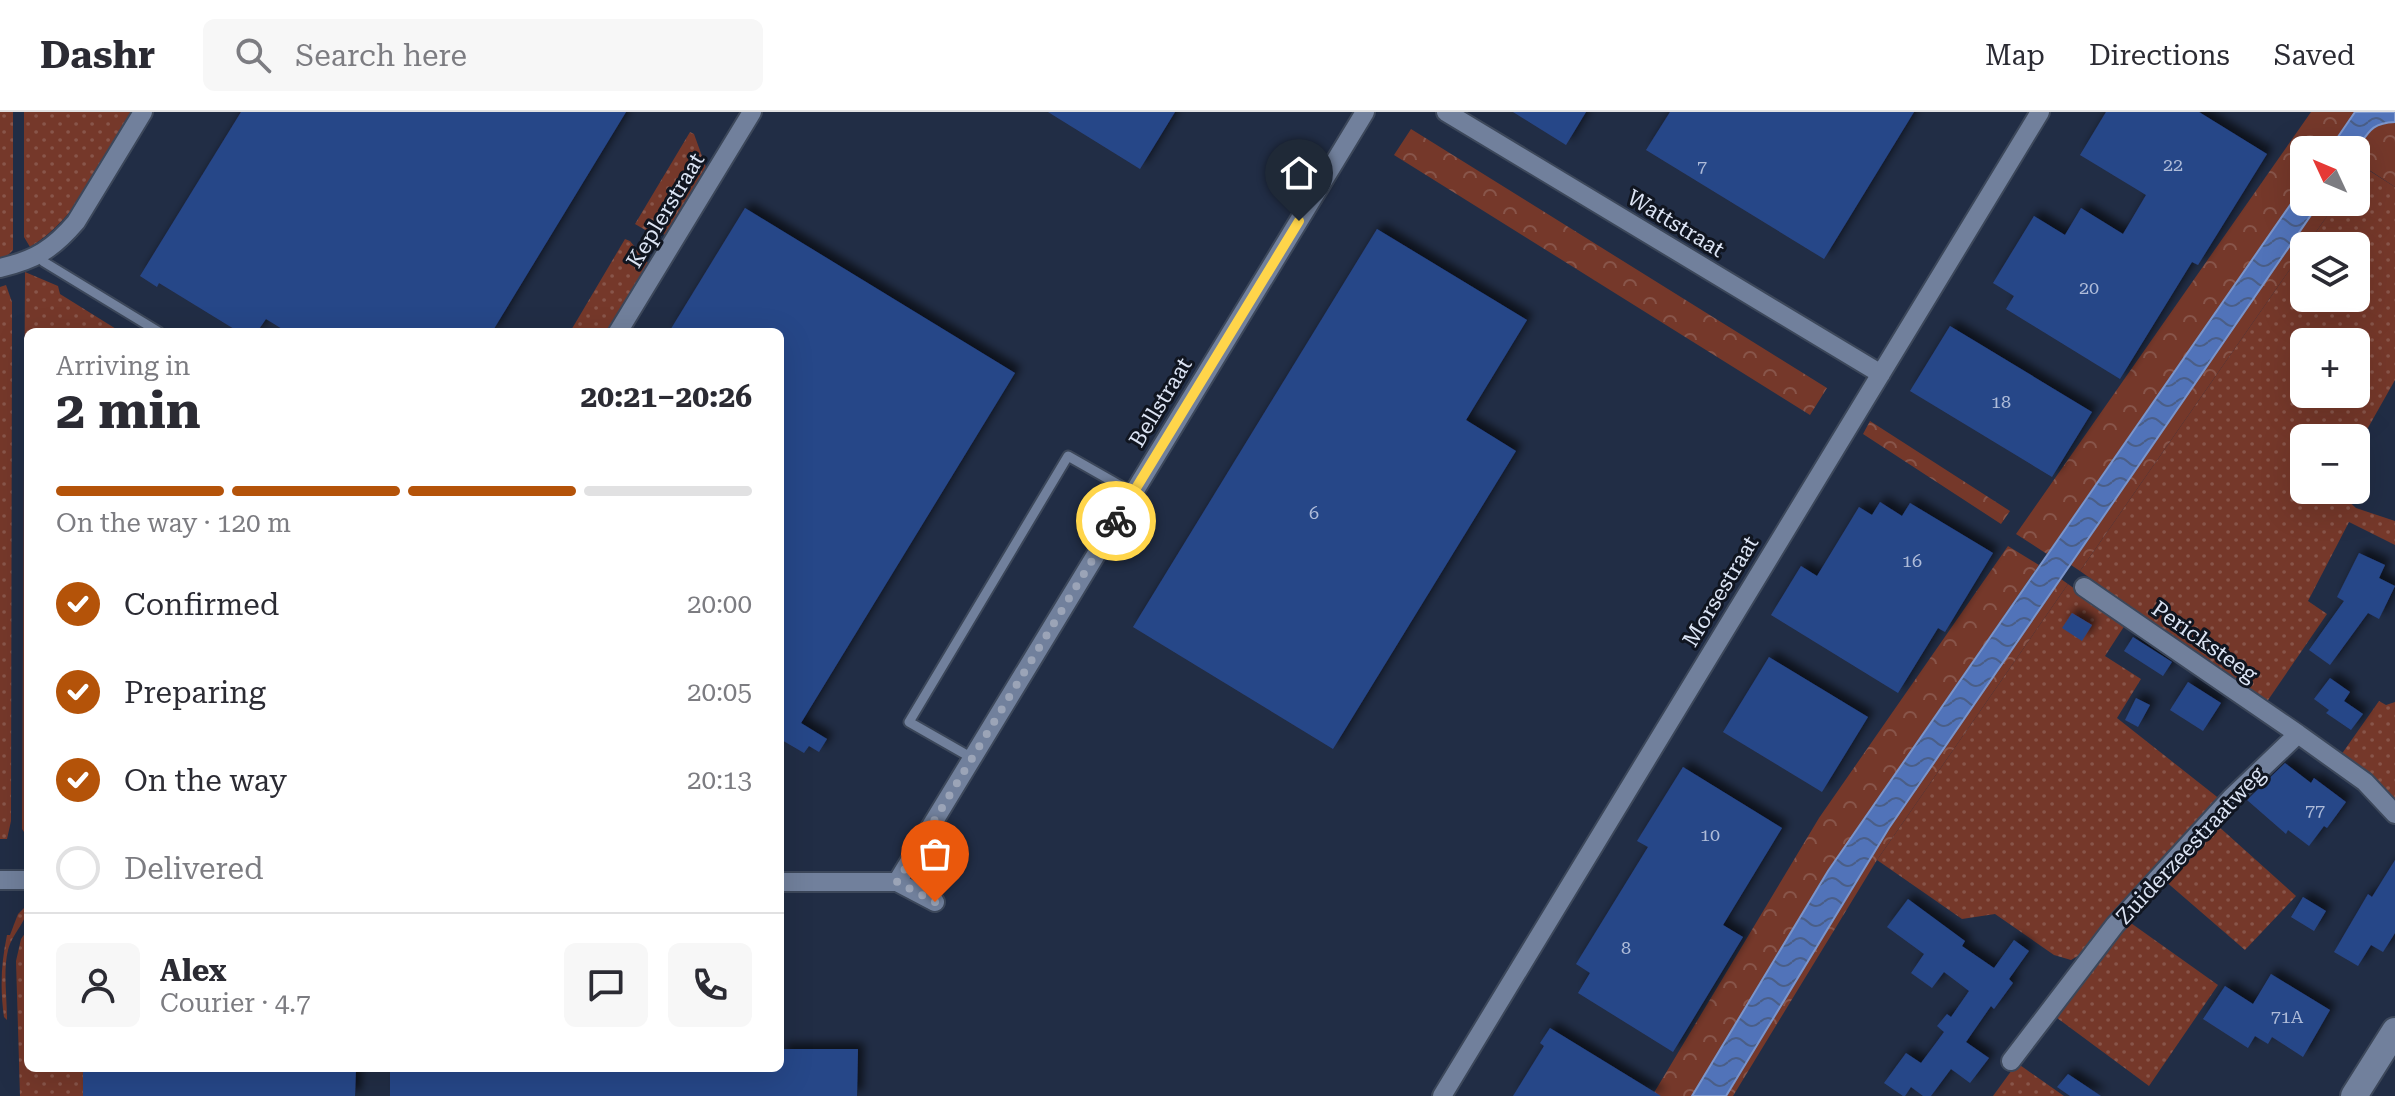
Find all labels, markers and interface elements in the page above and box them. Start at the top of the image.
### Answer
search box [203,19,763,91]
text: Dashr [40,33,155,77]
icon: search [231,33,275,77]
text: Search here [295,38,467,73]
text: Map [1985,39,2045,72]
text: Directions [2089,39,2230,72]
text: Saved [2274,39,2355,72]
north arrow [2290,136,2370,216]
map controls [2290,136,2370,504]
pin [1265,139,1333,221]
street label: Keplerstraat [621,149,709,272]
icon: home [1277,151,1321,195]
house number: 22 [2163,154,2183,175]
house number: 7 [1697,156,1707,177]
street label: Wattstraat [1623,185,1729,262]
button: layers [2290,232,2370,312]
house number: 20 [2079,277,2099,298]
button: + [2290,328,2370,408]
text: Arriving in [56,351,190,381]
street label: Bellstraat [1124,353,1197,451]
text: 20:21–20:26 [580,379,752,414]
text: 2 min [56,380,201,441]
house number: 18 [1991,391,2011,412]
button: − [2290,424,2370,504]
courier [1076,481,1156,561]
icon: bike [1094,499,1138,543]
house number: 6 [1309,502,1319,523]
text: On the way · 120 m [56,508,291,538]
street label: Morsestraat [1678,531,1763,651]
house number: 16 [1902,550,1922,571]
icon: check [56,582,100,626]
text: Confirmed [124,587,279,622]
text: 20:00 [687,589,752,619]
street label: Pericksteeg [2147,596,2263,687]
icon: check [56,670,100,714]
text: Preparing [124,675,266,710]
text: 20:05 [687,677,752,707]
icon: check [56,758,100,802]
street label: Zuiderzeestraatweg [2111,761,2270,929]
text: On the way [124,763,287,798]
text: 20:13 [687,765,752,795]
house number: 77 [2305,800,2325,821]
pin [901,820,969,902]
house number: 10 [1700,824,1720,845]
icon: bag [913,832,957,876]
text: Delivered [124,851,263,886]
house number: 8 [1621,937,1631,958]
button: person [56,943,140,1027]
button: chat [564,943,648,1027]
button: phone [668,943,752,1027]
text: Alex [160,953,227,988]
text: Courier · 4.7 [160,988,310,1018]
house number: 71A [2271,1006,2304,1027]

